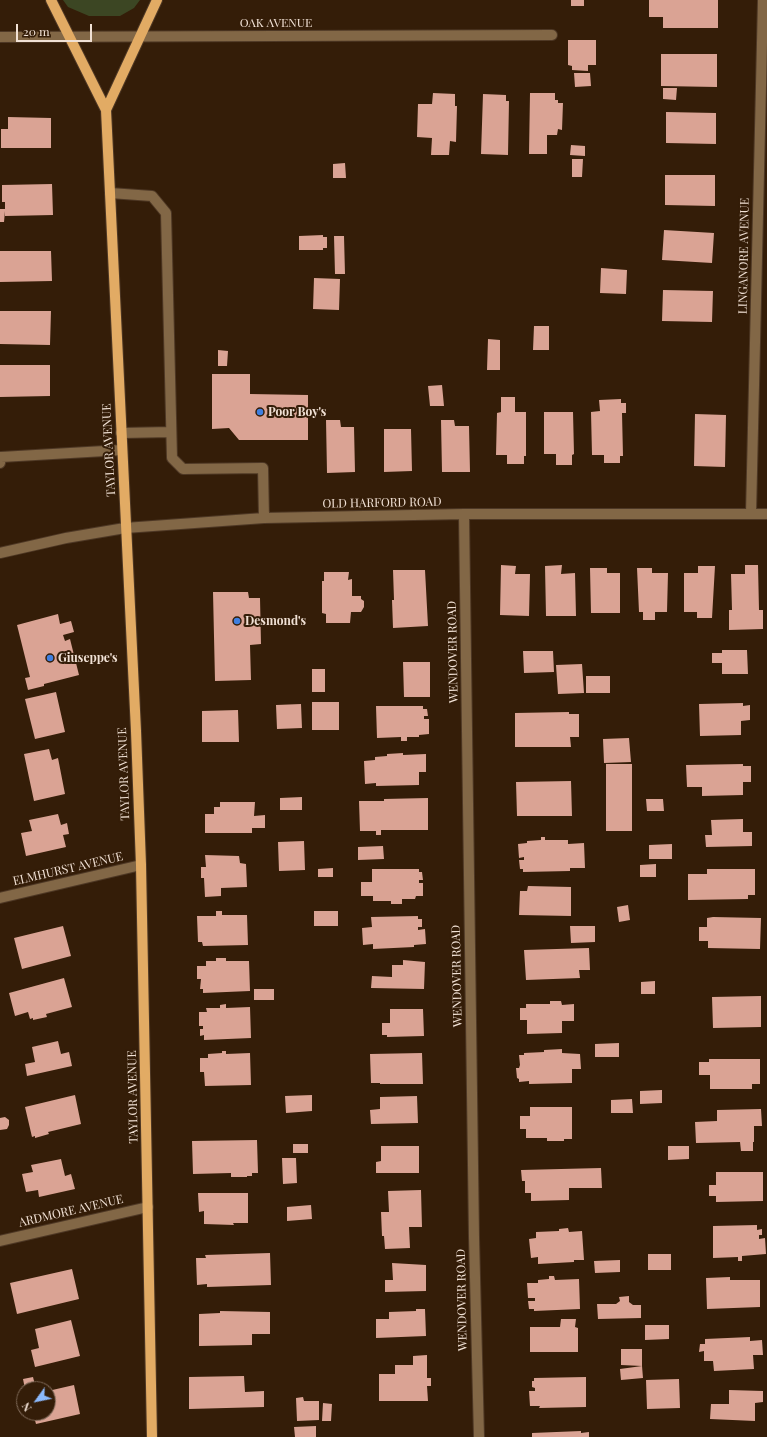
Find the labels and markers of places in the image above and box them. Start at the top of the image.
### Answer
place label: Poor Boy's [268,405,326,419]
marker: Poor Boy's [255,407,265,417]
place label: Desmond's [245,614,306,628]
marker: Desmond's [232,616,242,626]
place label: Giuseppe's [58,651,118,665]
marker: Giuseppe's [45,653,55,663]

